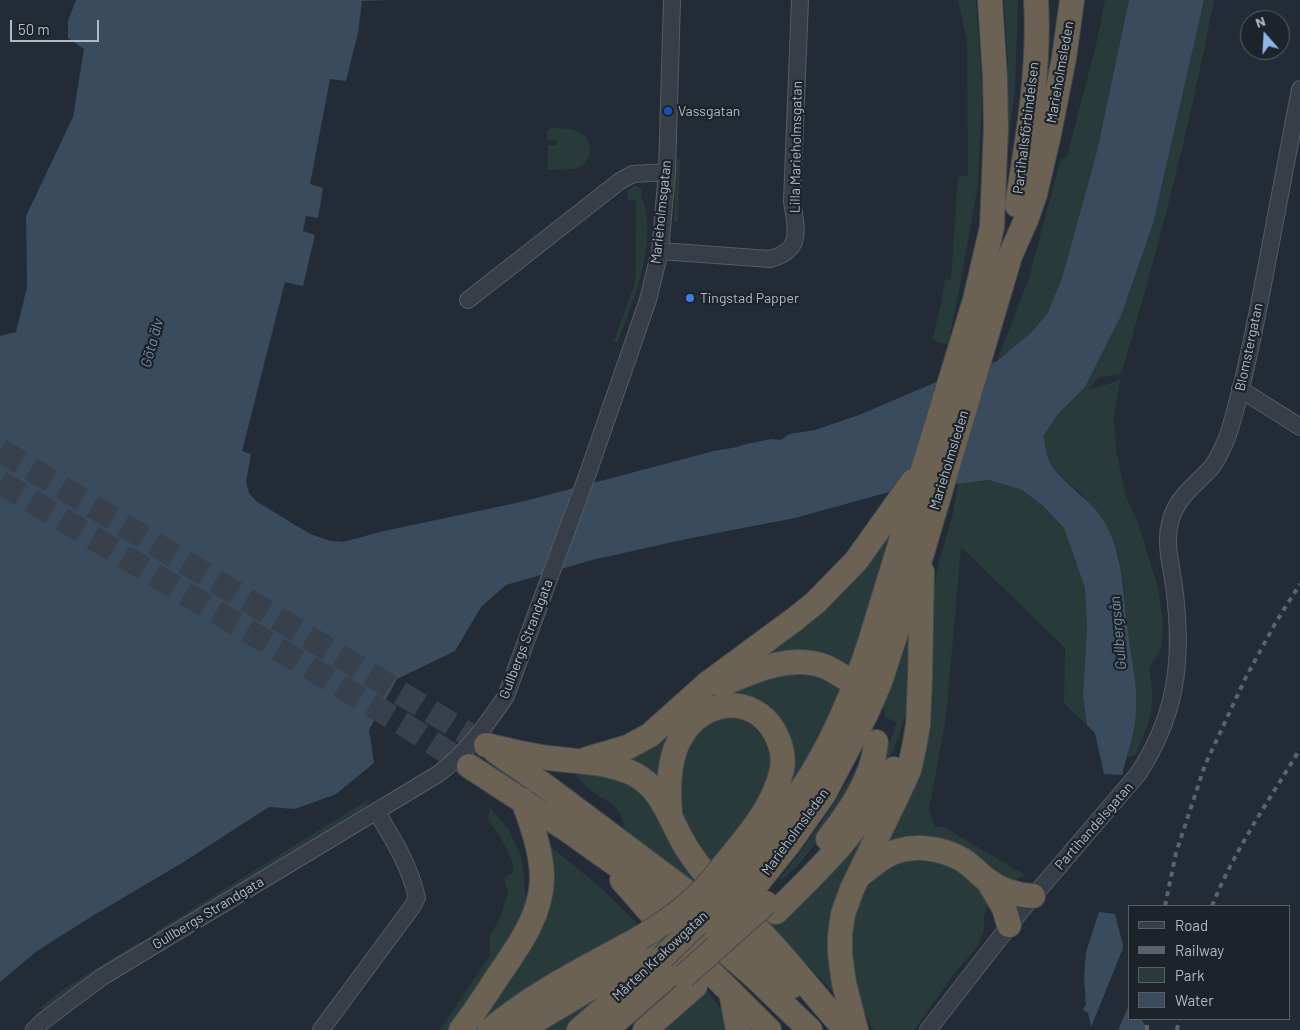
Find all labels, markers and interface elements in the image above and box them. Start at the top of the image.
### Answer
scale bar [12,10,101,42]
north arrow [1240,10,1290,60]
text: N [1253,12,1267,31]
text: 50 m [18,20,50,38]
street label: Marieholmsleden [1043,20,1077,124]
street label: Partihallsförbindelsen [1010,61,1042,195]
street label: Lilla Marieholmsgatan [786,81,806,213]
place label: Vassgatan [678,103,740,119]
marker: Vassgatan [662,105,674,117]
street label: Marieholmsgatan [647,159,675,265]
place label: Tingstad Papper [700,290,799,306]
marker: Tingstad Papper [684,292,696,304]
street label: Blomstergatan [1231,301,1267,393]
water label: Göta älv [137,316,167,370]
street label: Marieholmsleden [926,408,972,512]
street label: Gullbergs Strandgata [495,577,557,701]
water label: Gullbergsån [1106,595,1130,671]
street label: Partihandelsgatan [1051,779,1137,873]
street label: Marieholmsleden [758,785,832,879]
street label: Gullbergs Strandgata [149,873,267,953]
legend [1128,905,1290,1020]
street label: Mårten Krakowgatan [609,908,711,1004]
text: Road [1175,916,1208,934]
text: Railway [1175,941,1224,959]
text: Park [1175,966,1204,984]
text: Water [1175,991,1214,1009]

